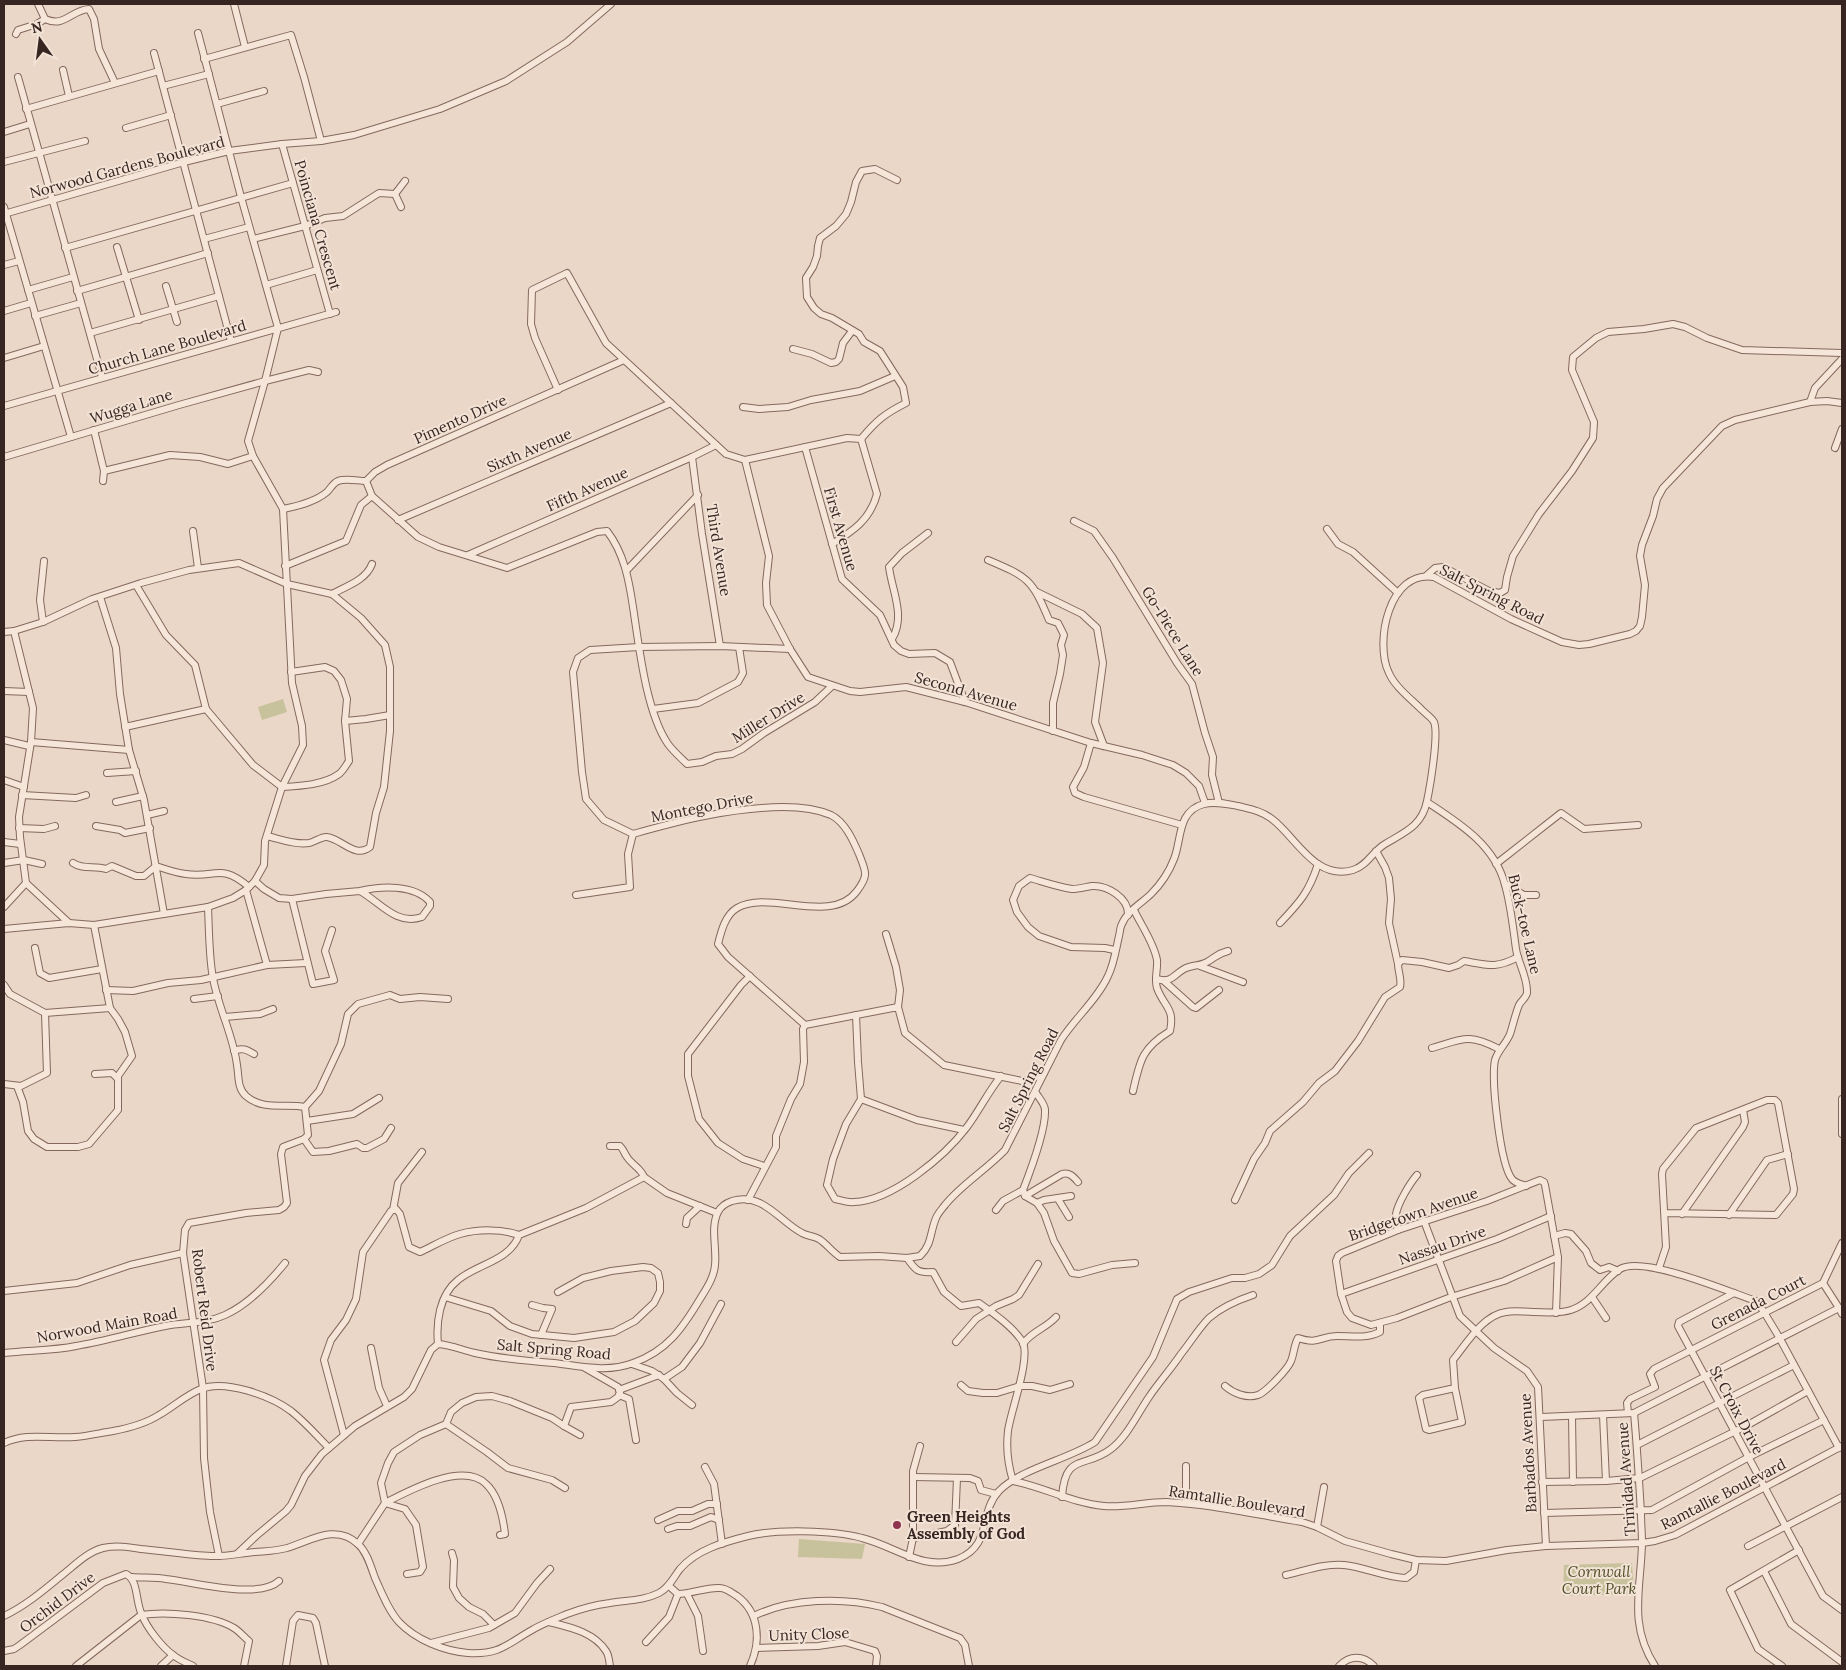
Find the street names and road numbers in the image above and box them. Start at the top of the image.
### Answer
street label: Norwood Gardens Boulevard [27,132,227,202]
street label: Poinciana Crescent [290,158,346,292]
street label: Church Lane Boulevard [86,315,248,379]
street label: Wugga Lane [87,384,175,428]
street label: Pimento Drive [411,390,509,448]
street label: Sixth Avenue [484,424,574,476]
street label: Fifth Avenue [543,463,631,515]
street label: First Avenue [820,485,862,573]
street label: Third Avenue [702,503,736,597]
street label: Salt Spring Road [1437,560,1547,628]
street label: Go-Piece Lane [1138,582,1208,680]
street label: Second Avenue [912,667,1020,715]
street label: Miller Drive [728,687,808,747]
street label: Montego Drive [649,788,755,826]
street label: Buck-toe Lane [1504,872,1546,976]
street label: Salt Spring Road [994,1025,1062,1135]
street label: Bridgetown Avenue [1346,1183,1480,1245]
street label: Nassau Drive [1396,1221,1488,1269]
street label: Robert Reid Drive [188,1248,222,1372]
street label: Grenada Court [1707,1270,1809,1334]
street label: Norwood Main Road [35,1303,179,1347]
street label: Salt Spring Road [496,1335,612,1363]
street label: St Croix Drive [1706,1363,1768,1457]
street label: Barbados Avenue [1515,1393,1541,1513]
street label: Trinidad Avenue [1613,1421,1639,1537]
street label: Ramtallie Boulevard [1657,1454,1789,1534]
street label: Ramtallie Boulevard [1167,1481,1307,1521]
street label: Orchid Drive [15,1567,99,1637]
street label: Unity Close [768,1623,850,1645]

